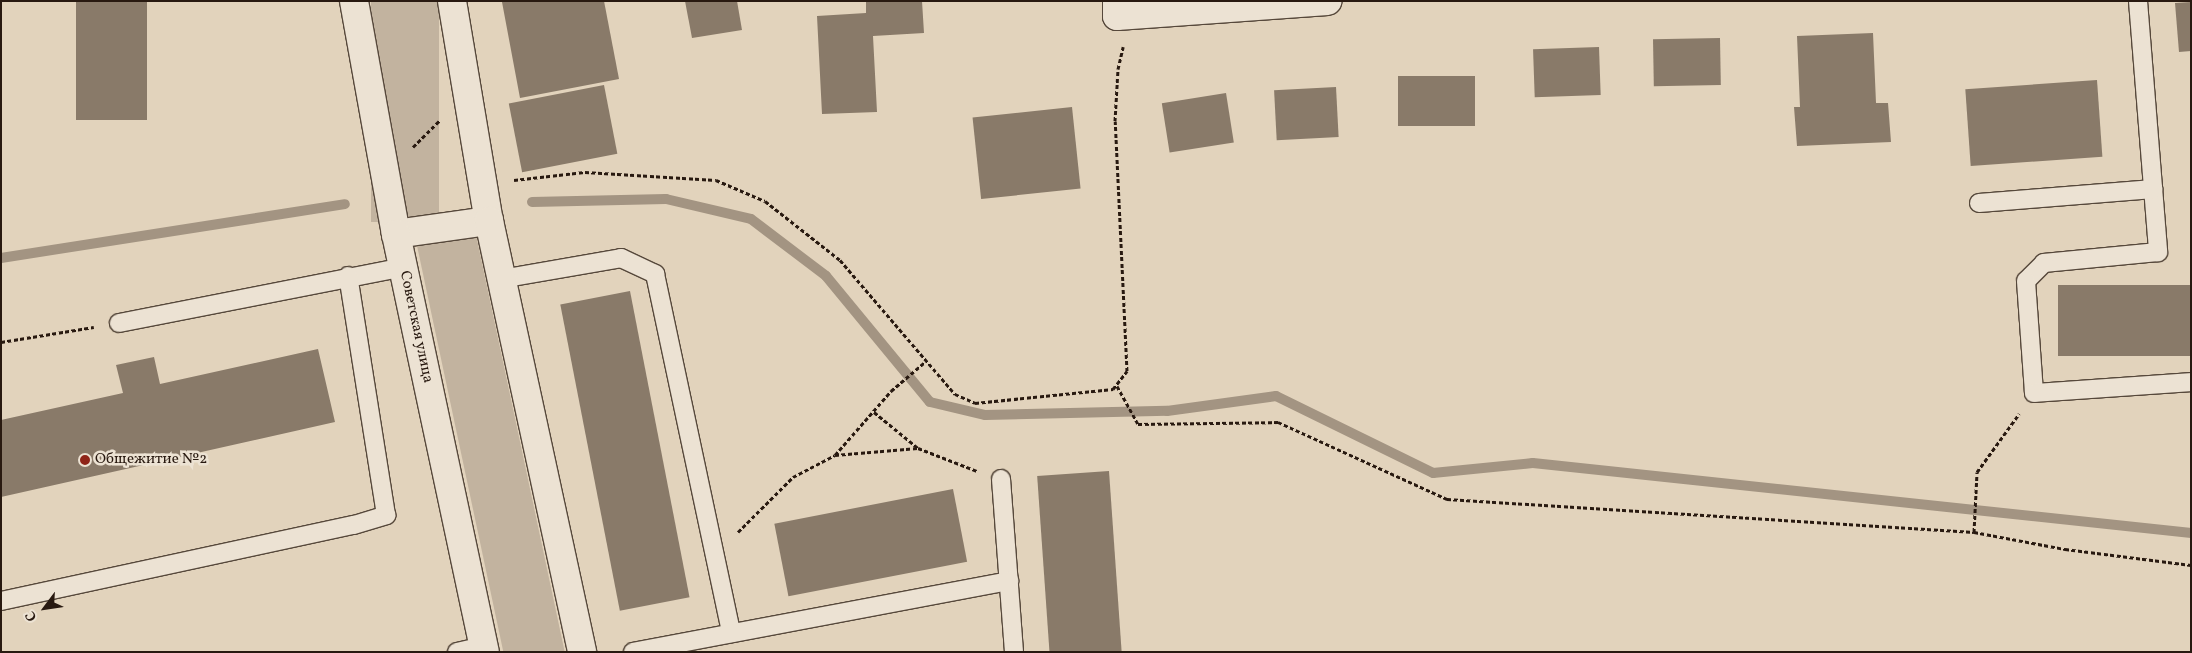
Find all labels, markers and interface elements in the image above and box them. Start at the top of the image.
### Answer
street label: Советская улица [395,269,437,385]
place label: Общежитие №2 [95,451,207,469]
marker: Общежитие №2 [79,454,91,466]
north arrow [20,583,70,633]
text: С [21,607,42,625]

